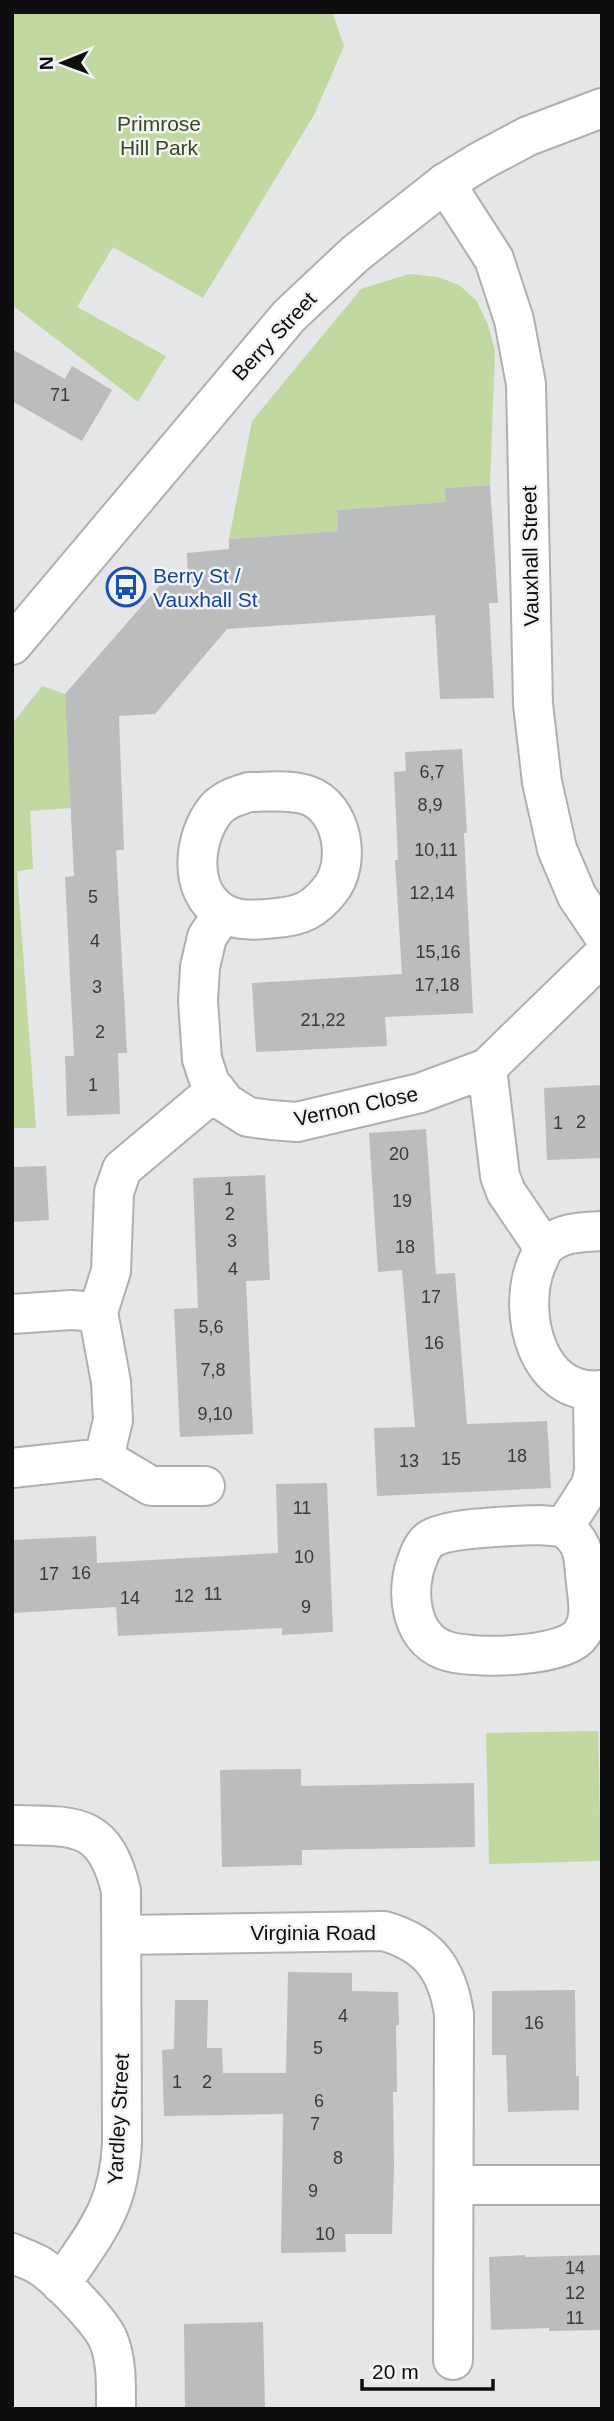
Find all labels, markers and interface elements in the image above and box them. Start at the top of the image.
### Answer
north arrow [28,28,98,98]
text: N [36,56,57,70]
park label: Primrose Hill Park [117,112,201,159]
street label: Berry Street [227,287,321,385]
house number: 71 [50,385,70,405]
street label: Vauxhall Street [517,485,543,627]
place label: Berry St / Vauxhall St [153,564,258,611]
bus stop icon: Berry St / Vauxhall St [105,566,147,608]
house number: 6,7 [419,762,445,782]
house number: 8,9 [417,795,443,815]
house number: 10,11 [414,840,458,860]
house number: 12,14 [409,883,455,903]
house number: 5 [88,887,98,907]
house number: 4 [90,931,100,951]
house number: 15,16 [415,942,461,962]
house number: 17,18 [414,975,460,995]
house number: 3 [92,977,102,997]
house number: 21,22 [300,1010,346,1030]
house number: 2 [95,1022,105,1042]
house number: 1 [88,1075,98,1095]
street label: Vernon Close [292,1082,420,1130]
house number: 2 [576,1112,586,1132]
house number: 1 [553,1113,563,1133]
house number: 20 [389,1144,409,1164]
house number: 1 [224,1179,234,1199]
house number: 19 [392,1191,412,1211]
house number: 2 [225,1204,235,1224]
house number: 3 [227,1231,237,1251]
house number: 18 [395,1237,415,1257]
house number: 4 [228,1259,238,1279]
house number: 17 [421,1287,441,1307]
house number: 5,6 [198,1317,224,1337]
house number: 16 [424,1333,444,1353]
house number: 7,8 [200,1360,226,1380]
house number: 9,10 [197,1404,233,1424]
house number: 18 [507,1446,527,1466]
house number: 15 [441,1449,461,1469]
house number: 13 [399,1451,419,1471]
house number: 11 [293,1498,311,1518]
house number: 10 [294,1547,314,1567]
house number: 16 [71,1563,91,1583]
house number: 17 [39,1564,59,1584]
house number: 11 [204,1584,222,1604]
house number: 12 [174,1586,194,1606]
house number: 14 [120,1588,140,1608]
house number: 9 [301,1597,311,1617]
street label: Virginia Road [250,1921,376,1944]
house number: 4 [338,2006,348,2026]
house number: 16 [524,2013,544,2033]
house number: 5 [313,2038,323,2058]
street label: Yardley Street [103,2053,133,2185]
house number: 1 [172,2072,182,2092]
house number: 2 [202,2072,212,2092]
house number: 6 [314,2091,324,2111]
house number: 7 [310,2114,320,2134]
house number: 8 [333,2148,343,2168]
house number: 9 [308,2181,318,2201]
house number: 10 [315,2224,335,2244]
house number: 14 [565,2258,585,2278]
house number: 12 [565,2283,585,2303]
house number: 11 [566,2308,584,2328]
scale bar [362,2348,493,2392]
text: 20 m [372,2360,419,2383]

